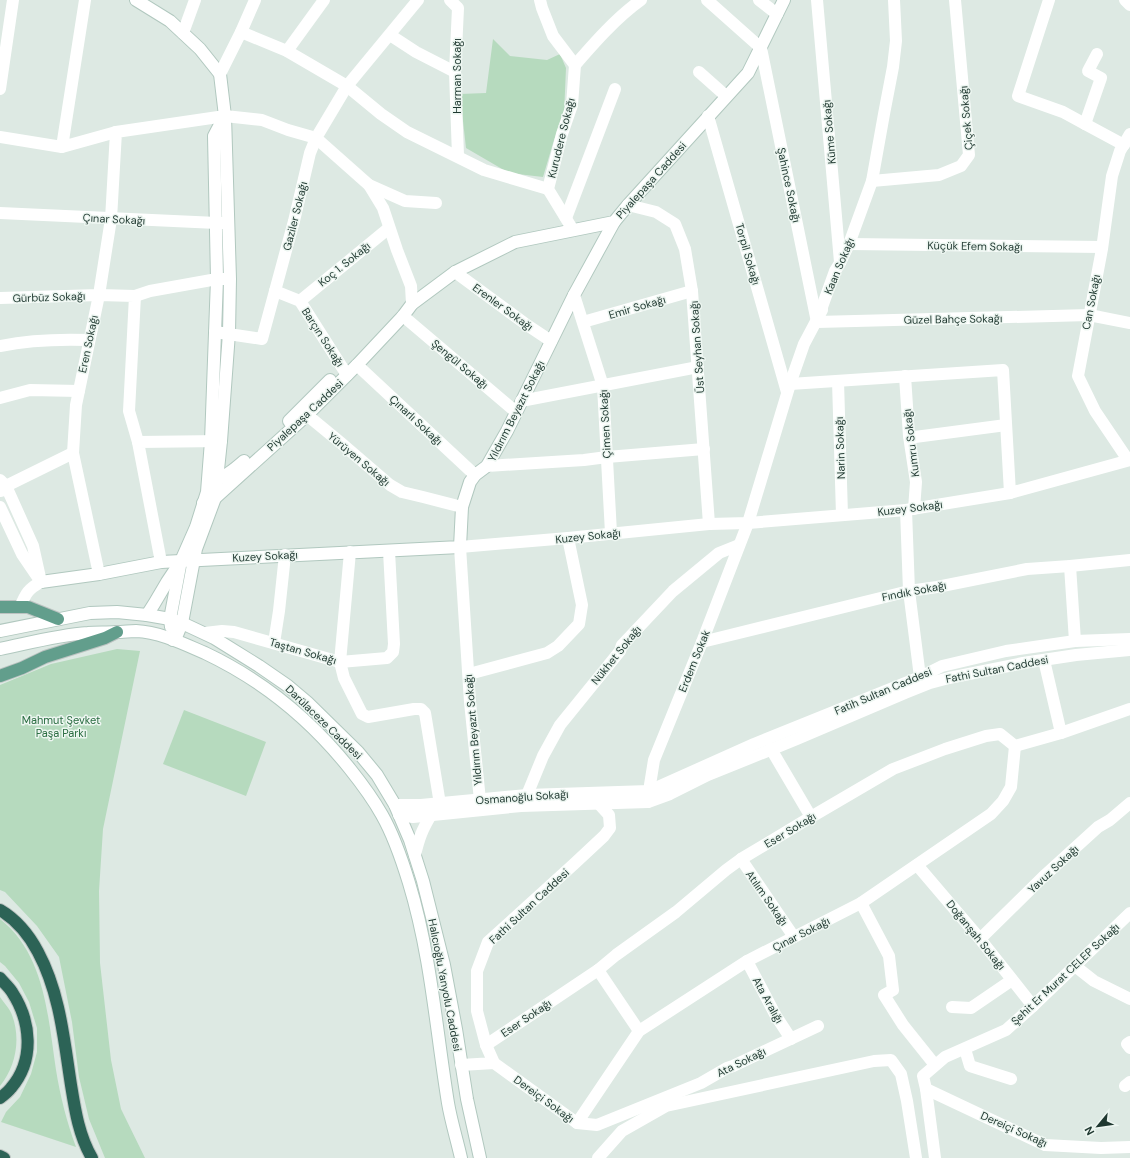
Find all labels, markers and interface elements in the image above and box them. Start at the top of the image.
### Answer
street label: Harman Sokağı [450,38,464,114]
street label: Çiçek Sokağı [956,85,976,151]
street label: Kurudere Sokağı [544,96,578,180]
street label: Küme Sokağı [819,99,839,165]
street label: Piyalepaşa Caddesi [613,139,689,221]
street label: Şahince Sokağı [774,146,804,224]
street label: Gaziler Sokağı [280,180,310,252]
street label: Çınar Sokağı [82,210,146,228]
street label: Torpil Sokağı [732,221,764,287]
street label: Kaan Sokağı [821,235,857,297]
street label: Küçük Efem Sokağı [927,238,1023,254]
street label: Koç 1. Sokağı [315,239,373,289]
street label: Can Sokağı [1079,273,1103,331]
street label: Erenler Sokağı [470,280,536,334]
street label: Gürbüz Sokağı [12,289,86,305]
street label: Emir Sokağı [607,292,667,322]
street label: Üst Seyhan Sokağı [687,300,707,394]
street label: Barçın Sokağı [299,305,347,369]
street label: Güzel Bahçe Sokağı [904,311,1002,327]
street label: Eren Sokağı [75,314,101,374]
street label: Şengül Sokağı [429,336,491,392]
street label: Yıldırım Beyazıt Sokağı [484,358,548,464]
street label: Piyalepaşa Caddesi [264,376,346,454]
street label: Çimen Sokağı [596,389,614,459]
street label: Çınarlı Sokağı [387,392,445,448]
street label: Kumru Sokağı [900,408,922,478]
street label: Narin Sokağı [832,417,848,479]
street label: Yürüyen Sokağı [325,429,393,489]
street label: Kuzey Sokağı [877,497,943,519]
street label: Kuzey Sokağı [555,526,621,546]
street label: Kuzey Sokağı [232,547,298,565]
street label: Fındık Sokağı [881,578,947,604]
street label: Nükhet Sokağı [588,623,644,687]
street label: Erdem Sokak [675,627,713,694]
street label: Taştan Sokağı [268,635,338,667]
street label: Fathi Sultan Caddesi [944,652,1050,686]
street label: Fatih Sultan Caddesi [832,664,934,718]
street label: Yıldırım Beyazıt Sokağı [461,674,485,786]
street label: Darülaceze Caddesi [283,682,365,762]
park label: Mahmut Şevket Paşa Parkı [22,713,100,740]
street label: Osmanoğlu Sokağı [475,787,569,807]
street label: Eser Sokağı [762,809,818,851]
street label: Yavuz Sokağı [1025,842,1081,896]
street label: Fathi Sultan Caddesi [486,865,572,947]
street label: Atılım Sokağı [743,868,791,928]
street label: Doğanşah Sokağı [943,897,1009,973]
street label: Çınar Sokağı [770,914,832,954]
street label: Halıcıoğlu Yanyolu Caddesi [425,917,465,1053]
street label: Şehit Er Murat CELEP Sokağı [1008,920,1122,1028]
street label: Ata Aralığı [750,974,786,1026]
street label: Eser Sokağı [498,996,554,1040]
street label: Ata Sokağı [714,1044,768,1080]
street label: Dereiçi Sokağı [511,1072,577,1126]
north arrow [1078,1106,1118,1146]
street label: Dereiçi Sokağı [979,1108,1049,1150]
text: N [1081,1124,1097,1138]

